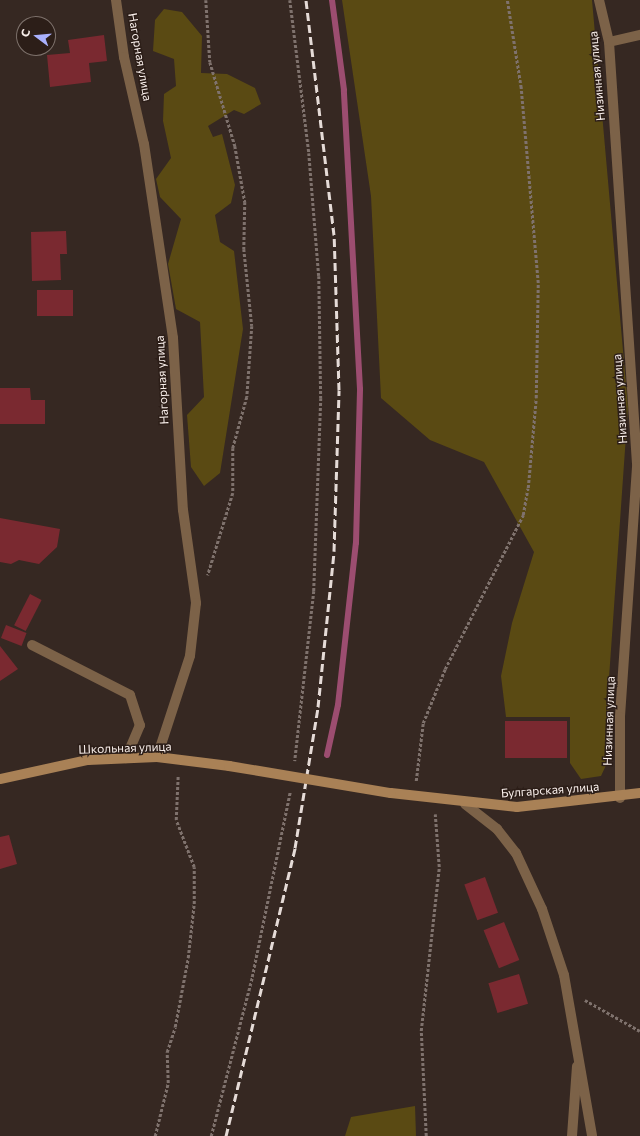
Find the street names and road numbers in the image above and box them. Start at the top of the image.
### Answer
street label: Нагорная улица [125,12,155,102]
street label: Низинная улица [586,31,608,121]
street label: Нагорная улица [152,335,172,425]
street label: Низинная улица [610,354,630,444]
street label: Низинная улица [600,676,618,766]
street label: Школьная улица [78,739,172,757]
street label: Булгарская улица [500,779,600,801]

